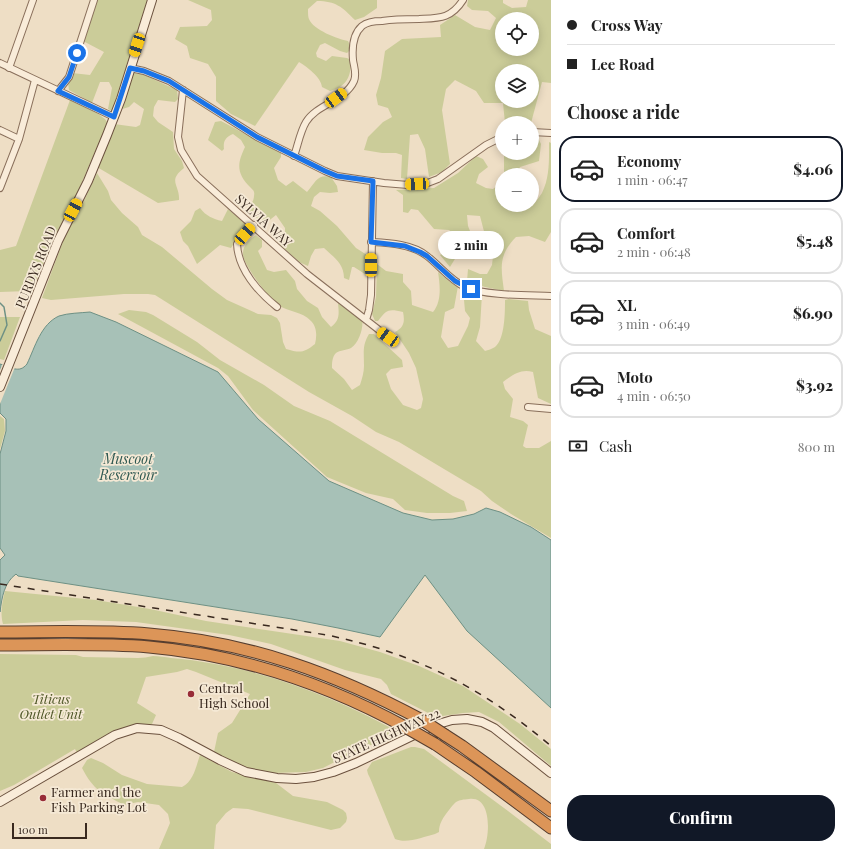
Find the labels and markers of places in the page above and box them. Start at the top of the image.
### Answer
place label: Central High School [199,679,269,711]
marker: Central High School [186,689,196,699]
place label: Farmer and the Fish Parking Lot [51,783,147,815]
marker: Farmer and the Fish Parking Lot [38,793,48,803]

